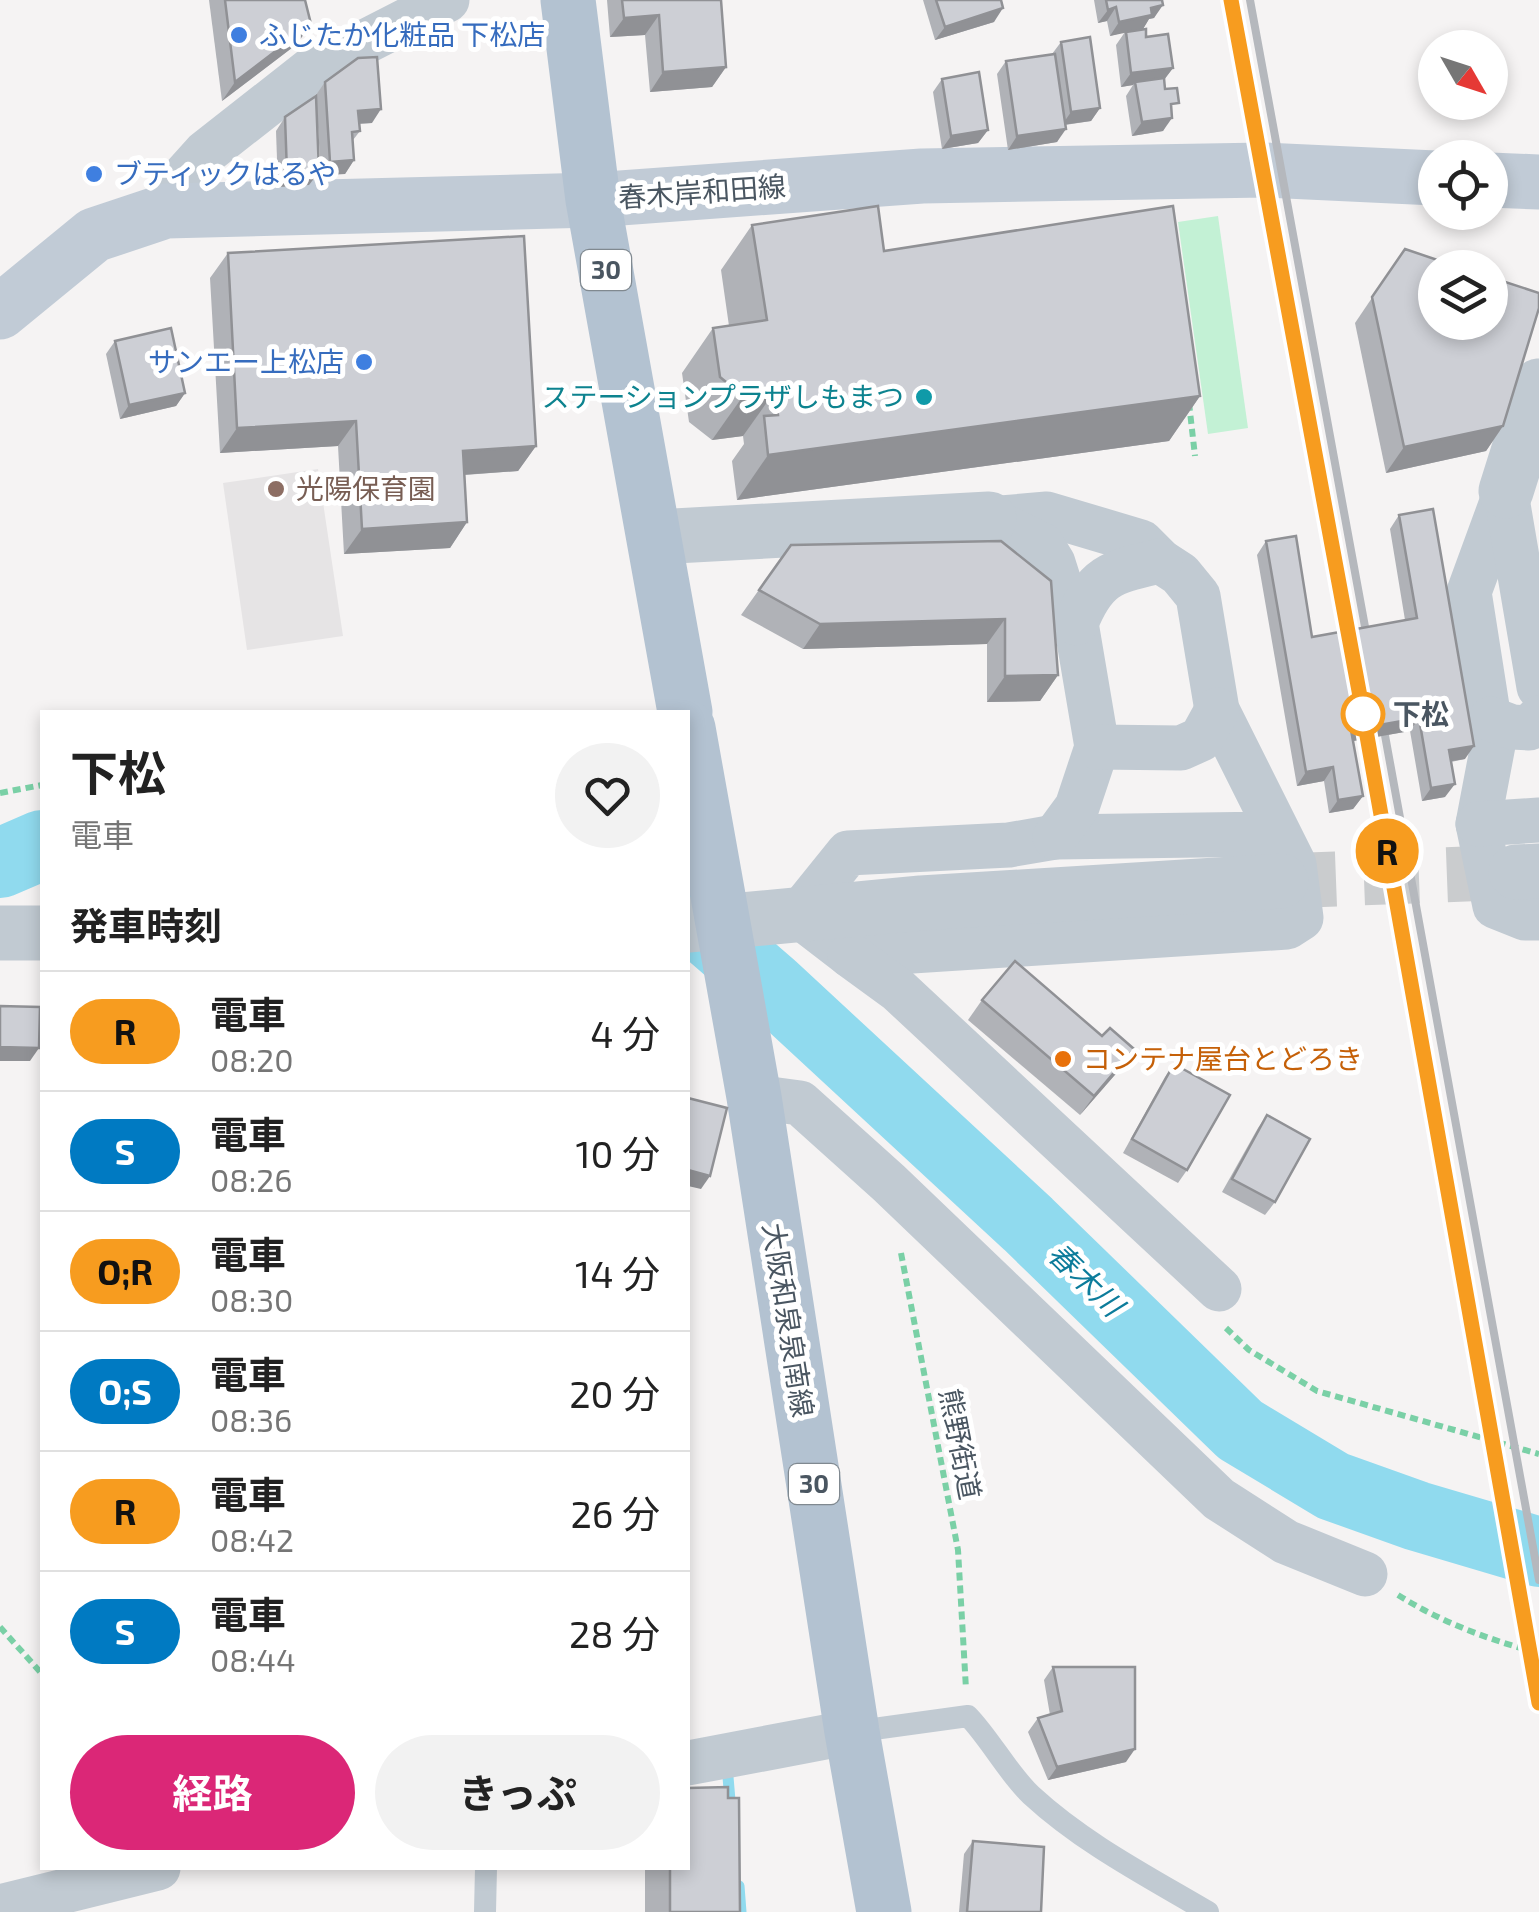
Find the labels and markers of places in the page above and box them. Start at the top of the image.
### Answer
place label: ふじたか化粧品 下松店 [259,17,545,51]
marker: ふじたか化粧品 下松店 [228,24,250,46]
place label: ブティックはるや [114,156,336,190]
marker: ブティックはるや [83,163,105,185]
place label: サンエー上松店 [148,344,344,378]
marker: サンエー上松店 [353,351,375,373]
place label: ステーションプラザしもまつ [541,379,904,413]
marker: ステーションプラザしもまつ [913,386,935,408]
place label: 光陽保育園 [296,471,436,505]
marker: 光陽保育園 [265,478,287,500]
marker: 下松 [1342,693,1384,735]
place label: 下松 [1393,696,1449,730]
place label: コンテナ屋台とどろき [1083,1041,1363,1075]
marker: コンテナ屋台とどろき [1052,1048,1074,1070]

